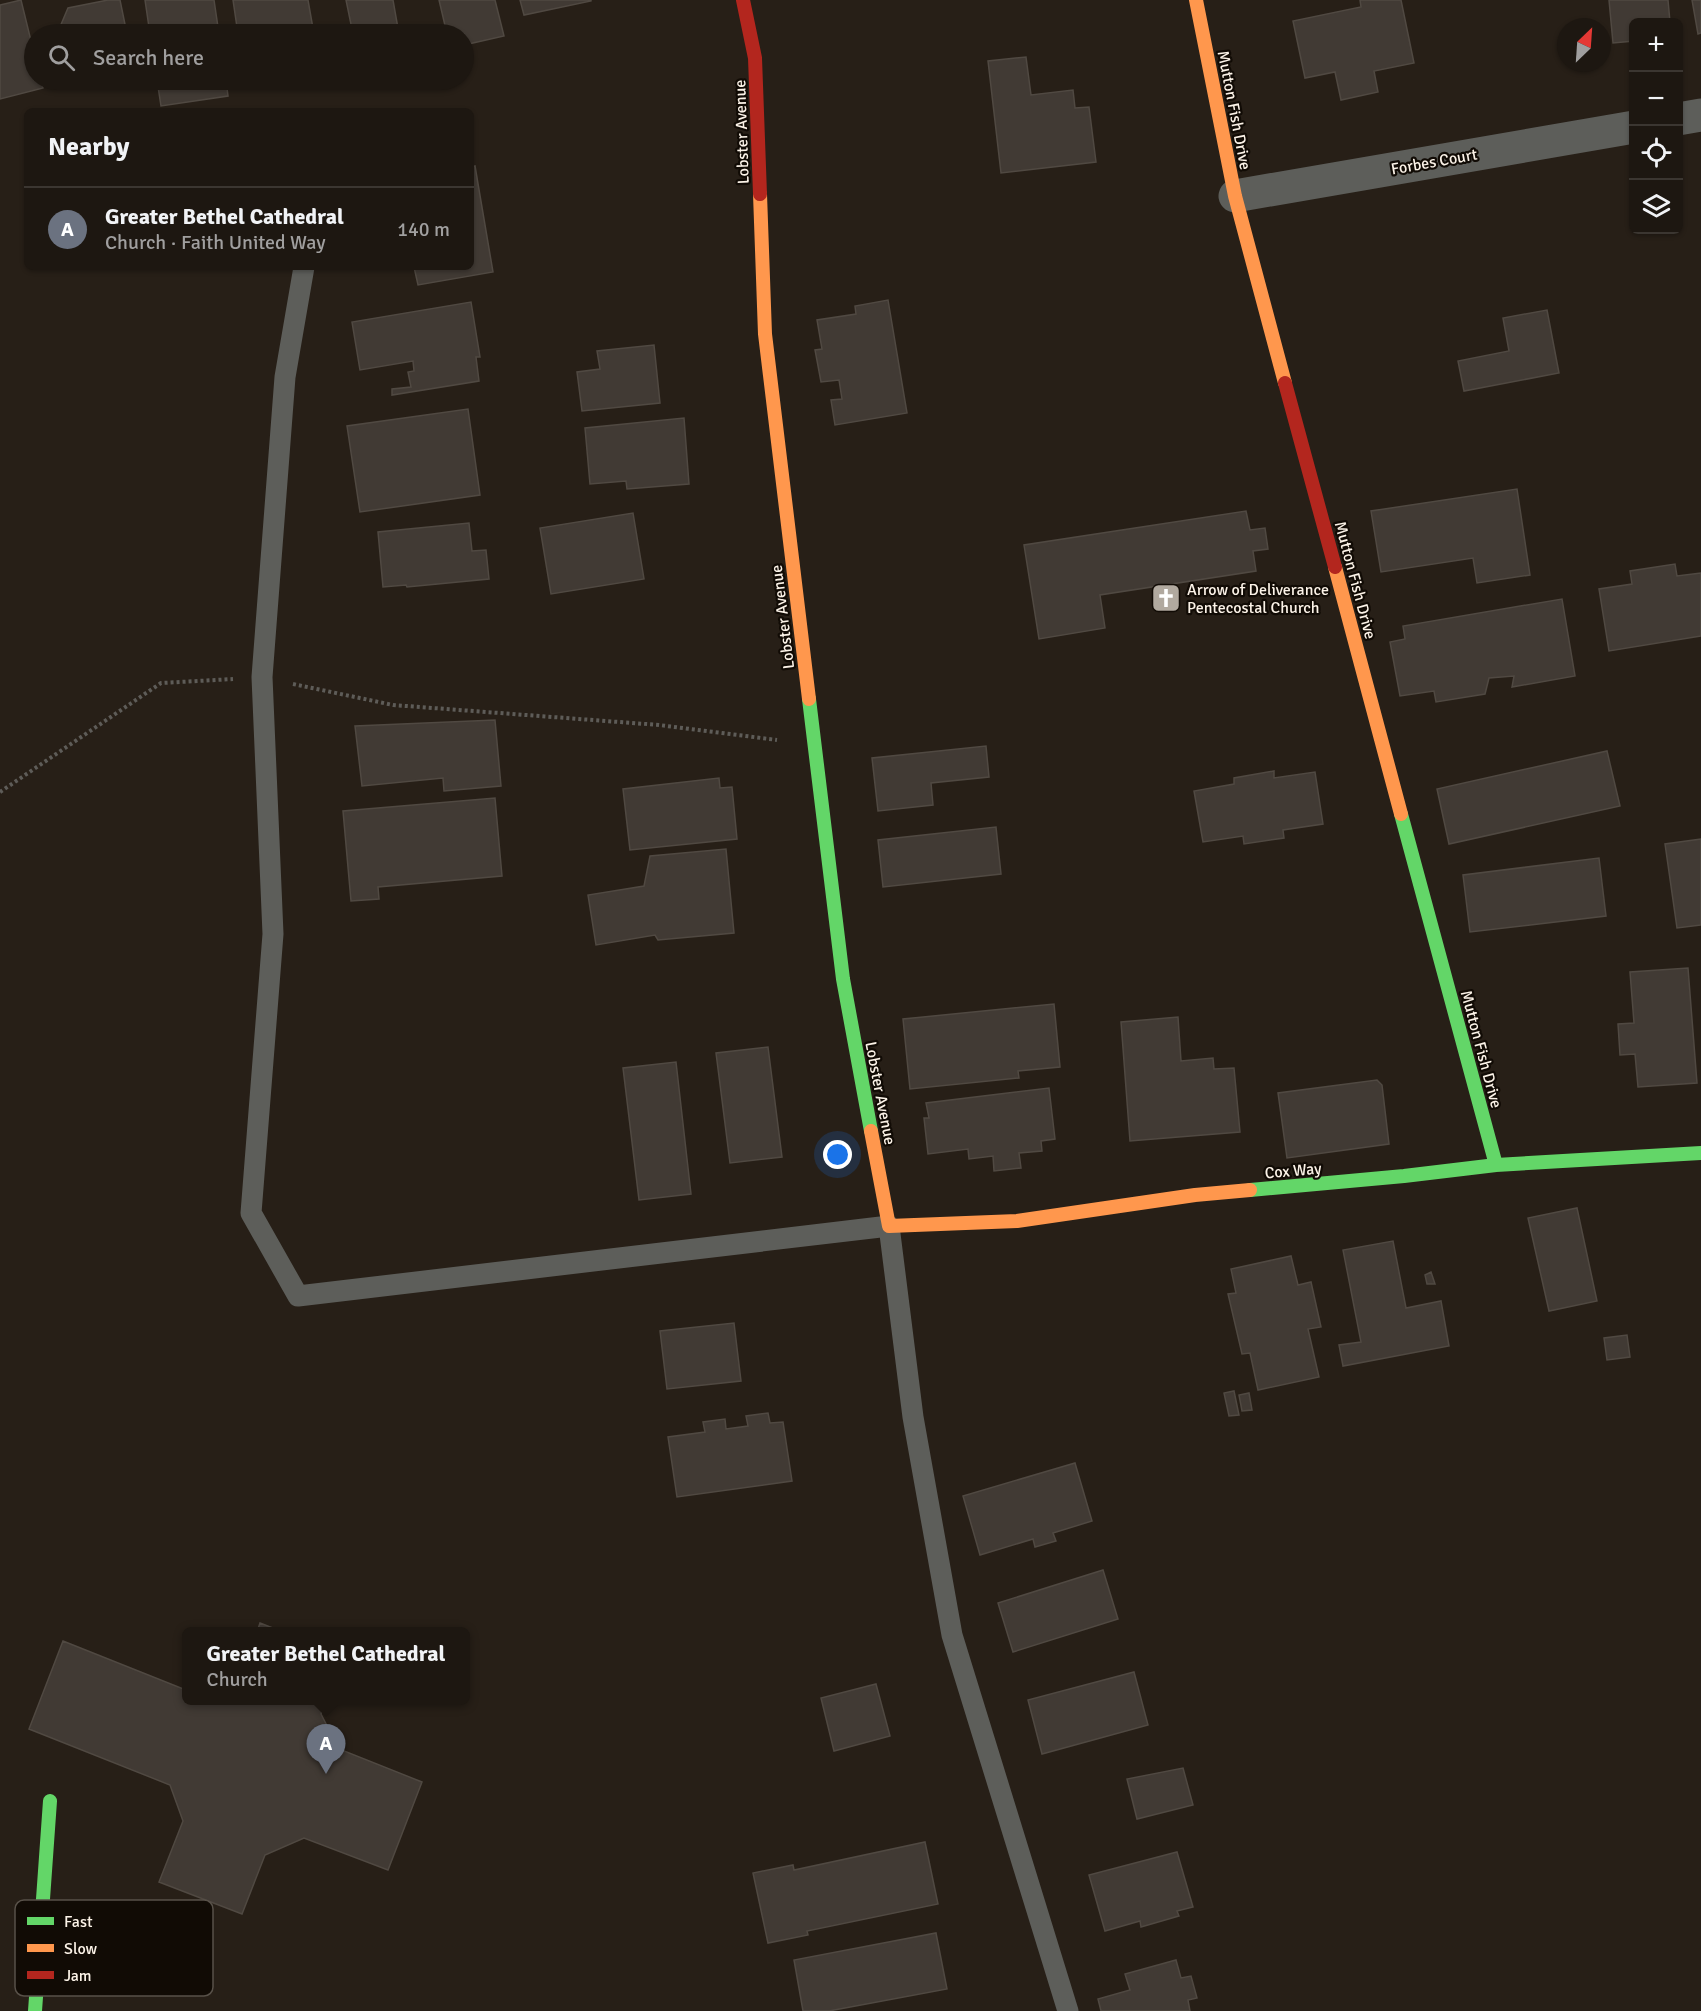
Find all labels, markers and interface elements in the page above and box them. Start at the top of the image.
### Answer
north arrow [1557,18,1611,72]
map controls [1629,18,1683,234]
button: + [1629,18,1683,72]
search box [24,24,474,90]
icon: search [45,41,78,74]
text: Search here [93,44,204,71]
street label: Mutton Fish Drive [1213,49,1255,171]
button: − [1629,72,1683,126]
street label: Lobster Avenue [730,79,754,185]
button: locate [1629,126,1683,180]
text: Nearby [48,131,129,163]
street label: Forbes Court [1389,144,1479,179]
button: layers [1629,180,1683,234]
text: Greater Bethel Cathedral [105,203,344,230]
text: A [61,217,74,242]
text: 140 m [397,217,450,242]
text: Church · Faith United Way [105,230,326,255]
street label: Mutton Fish Drive [1330,519,1380,641]
street label: Lobster Avenue [767,564,799,670]
place label: Arrow of Deliverance Pentecostal Church [1187,580,1329,618]
church icon: Arrow of Deliverance Pentecostal Church [1150,582,1182,614]
street label: Mutton Fish Drive [1456,988,1506,1110]
street label: Lobster Avenue [860,1040,900,1146]
your location [823,1140,852,1169]
street label: Cox Way [1264,1159,1323,1183]
popup [182,1627,470,1705]
text: Greater Bethel Cathedral [207,1640,445,1667]
text: Church [207,1667,268,1692]
pin: A [306,1724,346,1774]
legend [15,1900,213,1996]
text: Fast [64,1912,93,1932]
text: Slow [64,1939,98,1959]
text: Jam [64,1966,92,1986]

